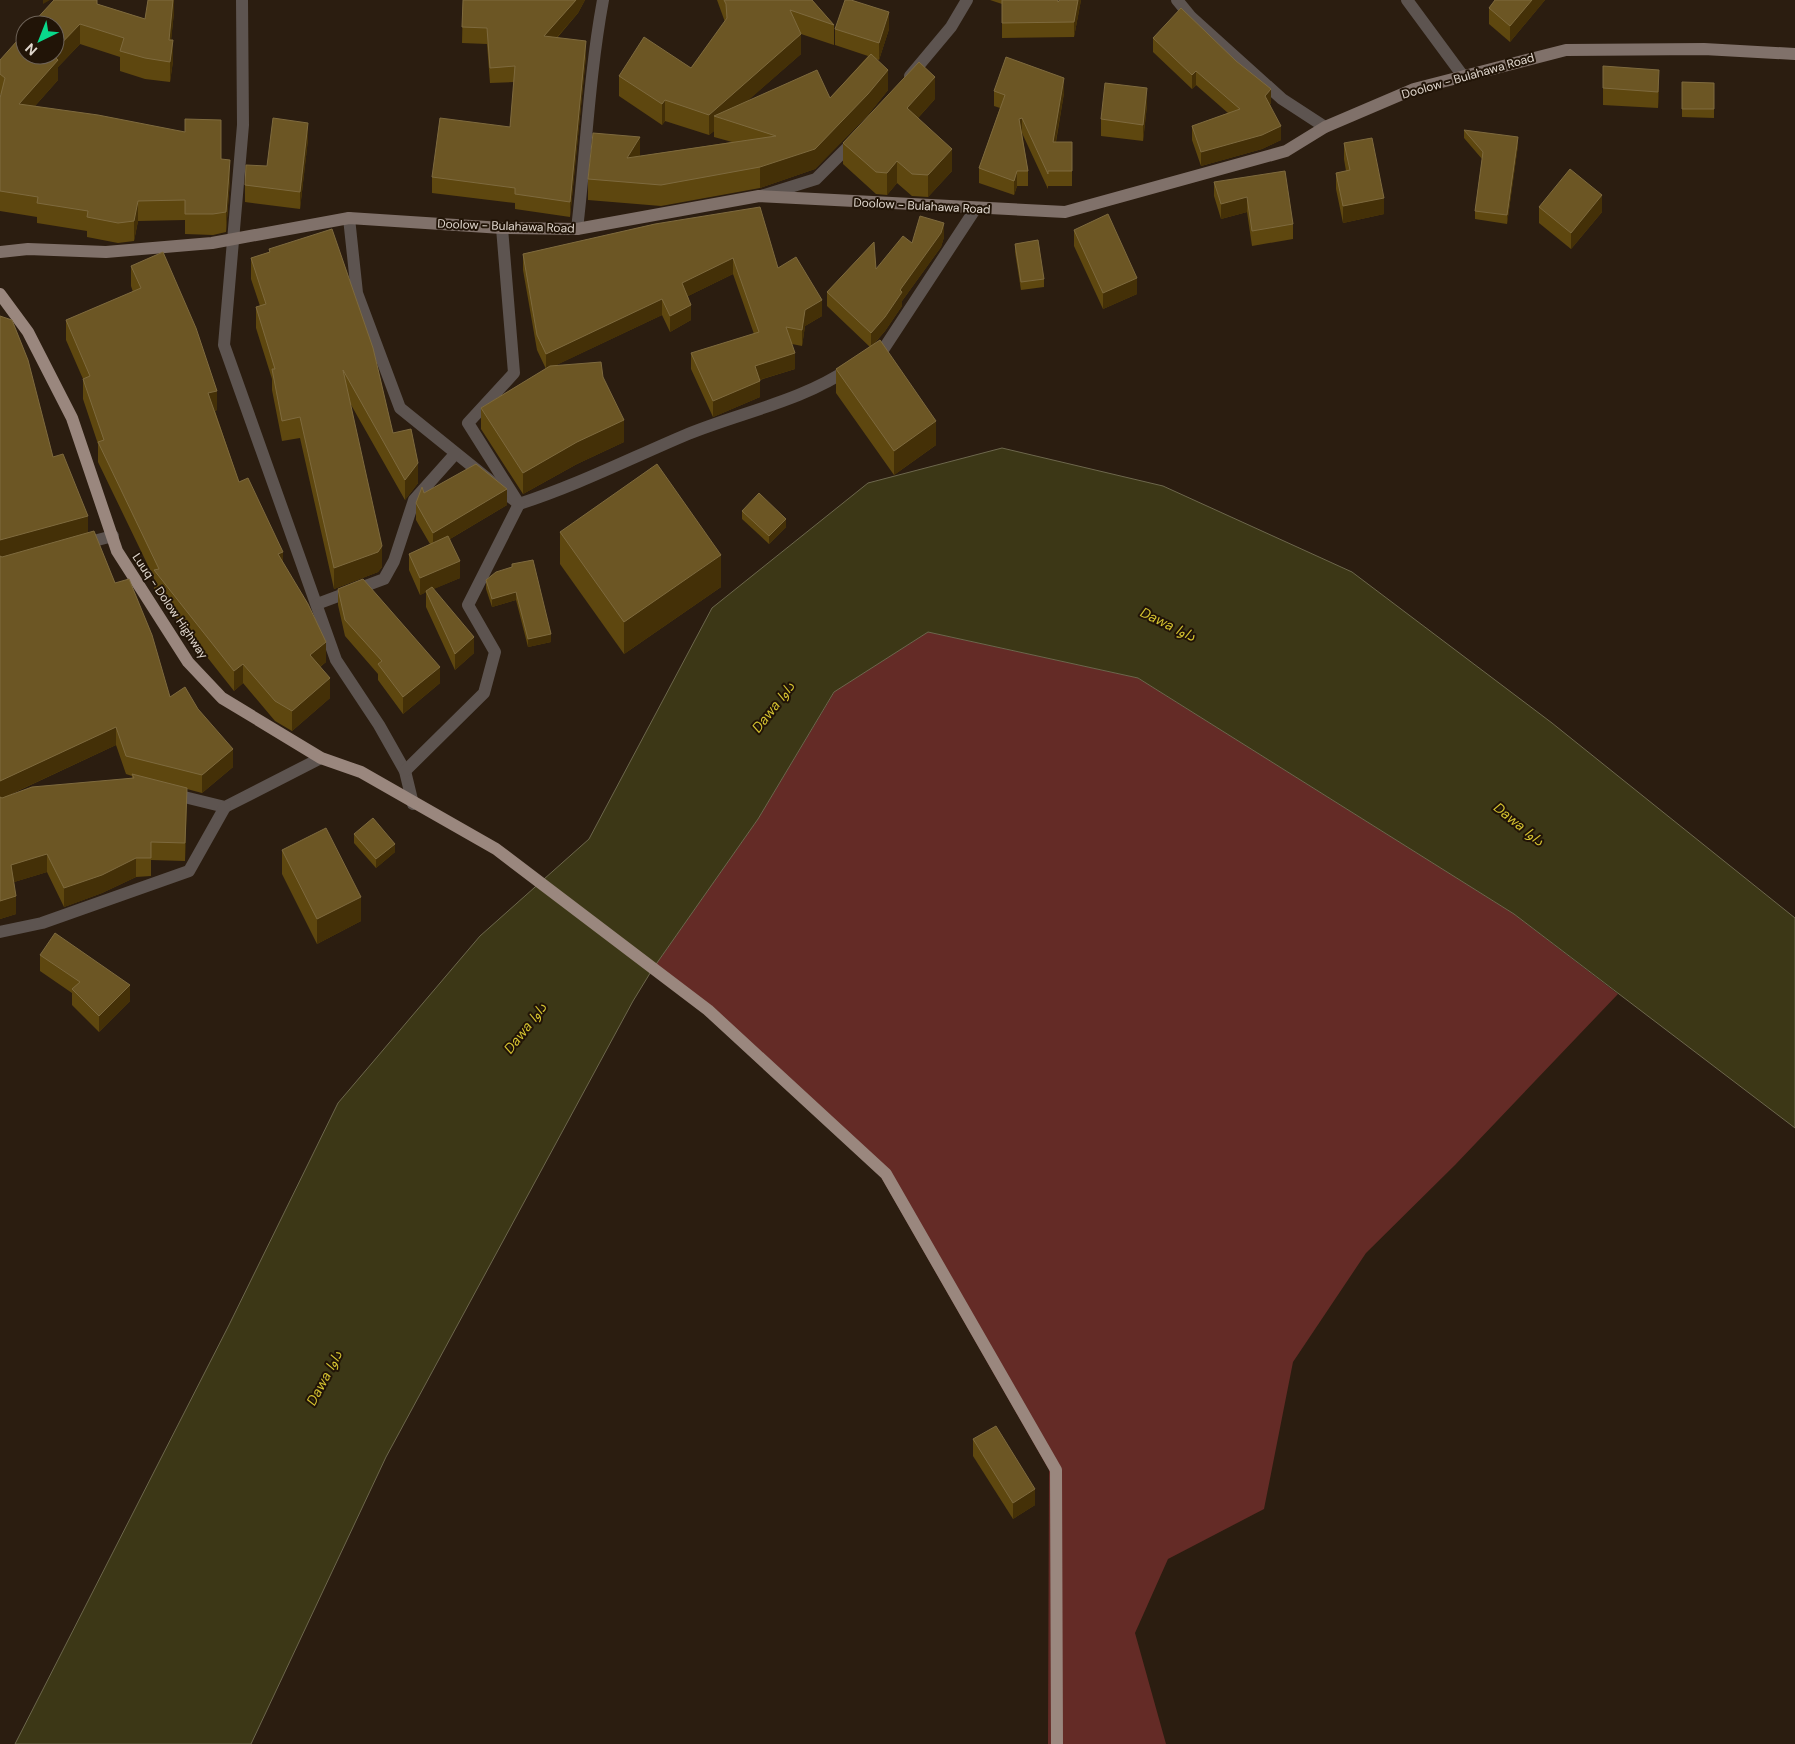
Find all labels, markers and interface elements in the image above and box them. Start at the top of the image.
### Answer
north arrow [15,15,65,65]
text: N [21,39,41,60]
street label: Doolow - Bulahawa Road [1400,49,1536,103]
street label: Doolow - Bulahawa Road [853,194,991,218]
street label: Doolow - Bulahawa Road [437,216,575,236]
street label: Luuq - Dolow Highway [129,550,212,662]
water label: Dawa داوا [1137,603,1199,645]
water label: Dawa داوا [748,678,799,736]
water label: Dawa داوا [1490,798,1548,850]
water label: Dawa داوا [500,999,551,1057]
water label: Dawa داوا [302,1347,346,1408]

